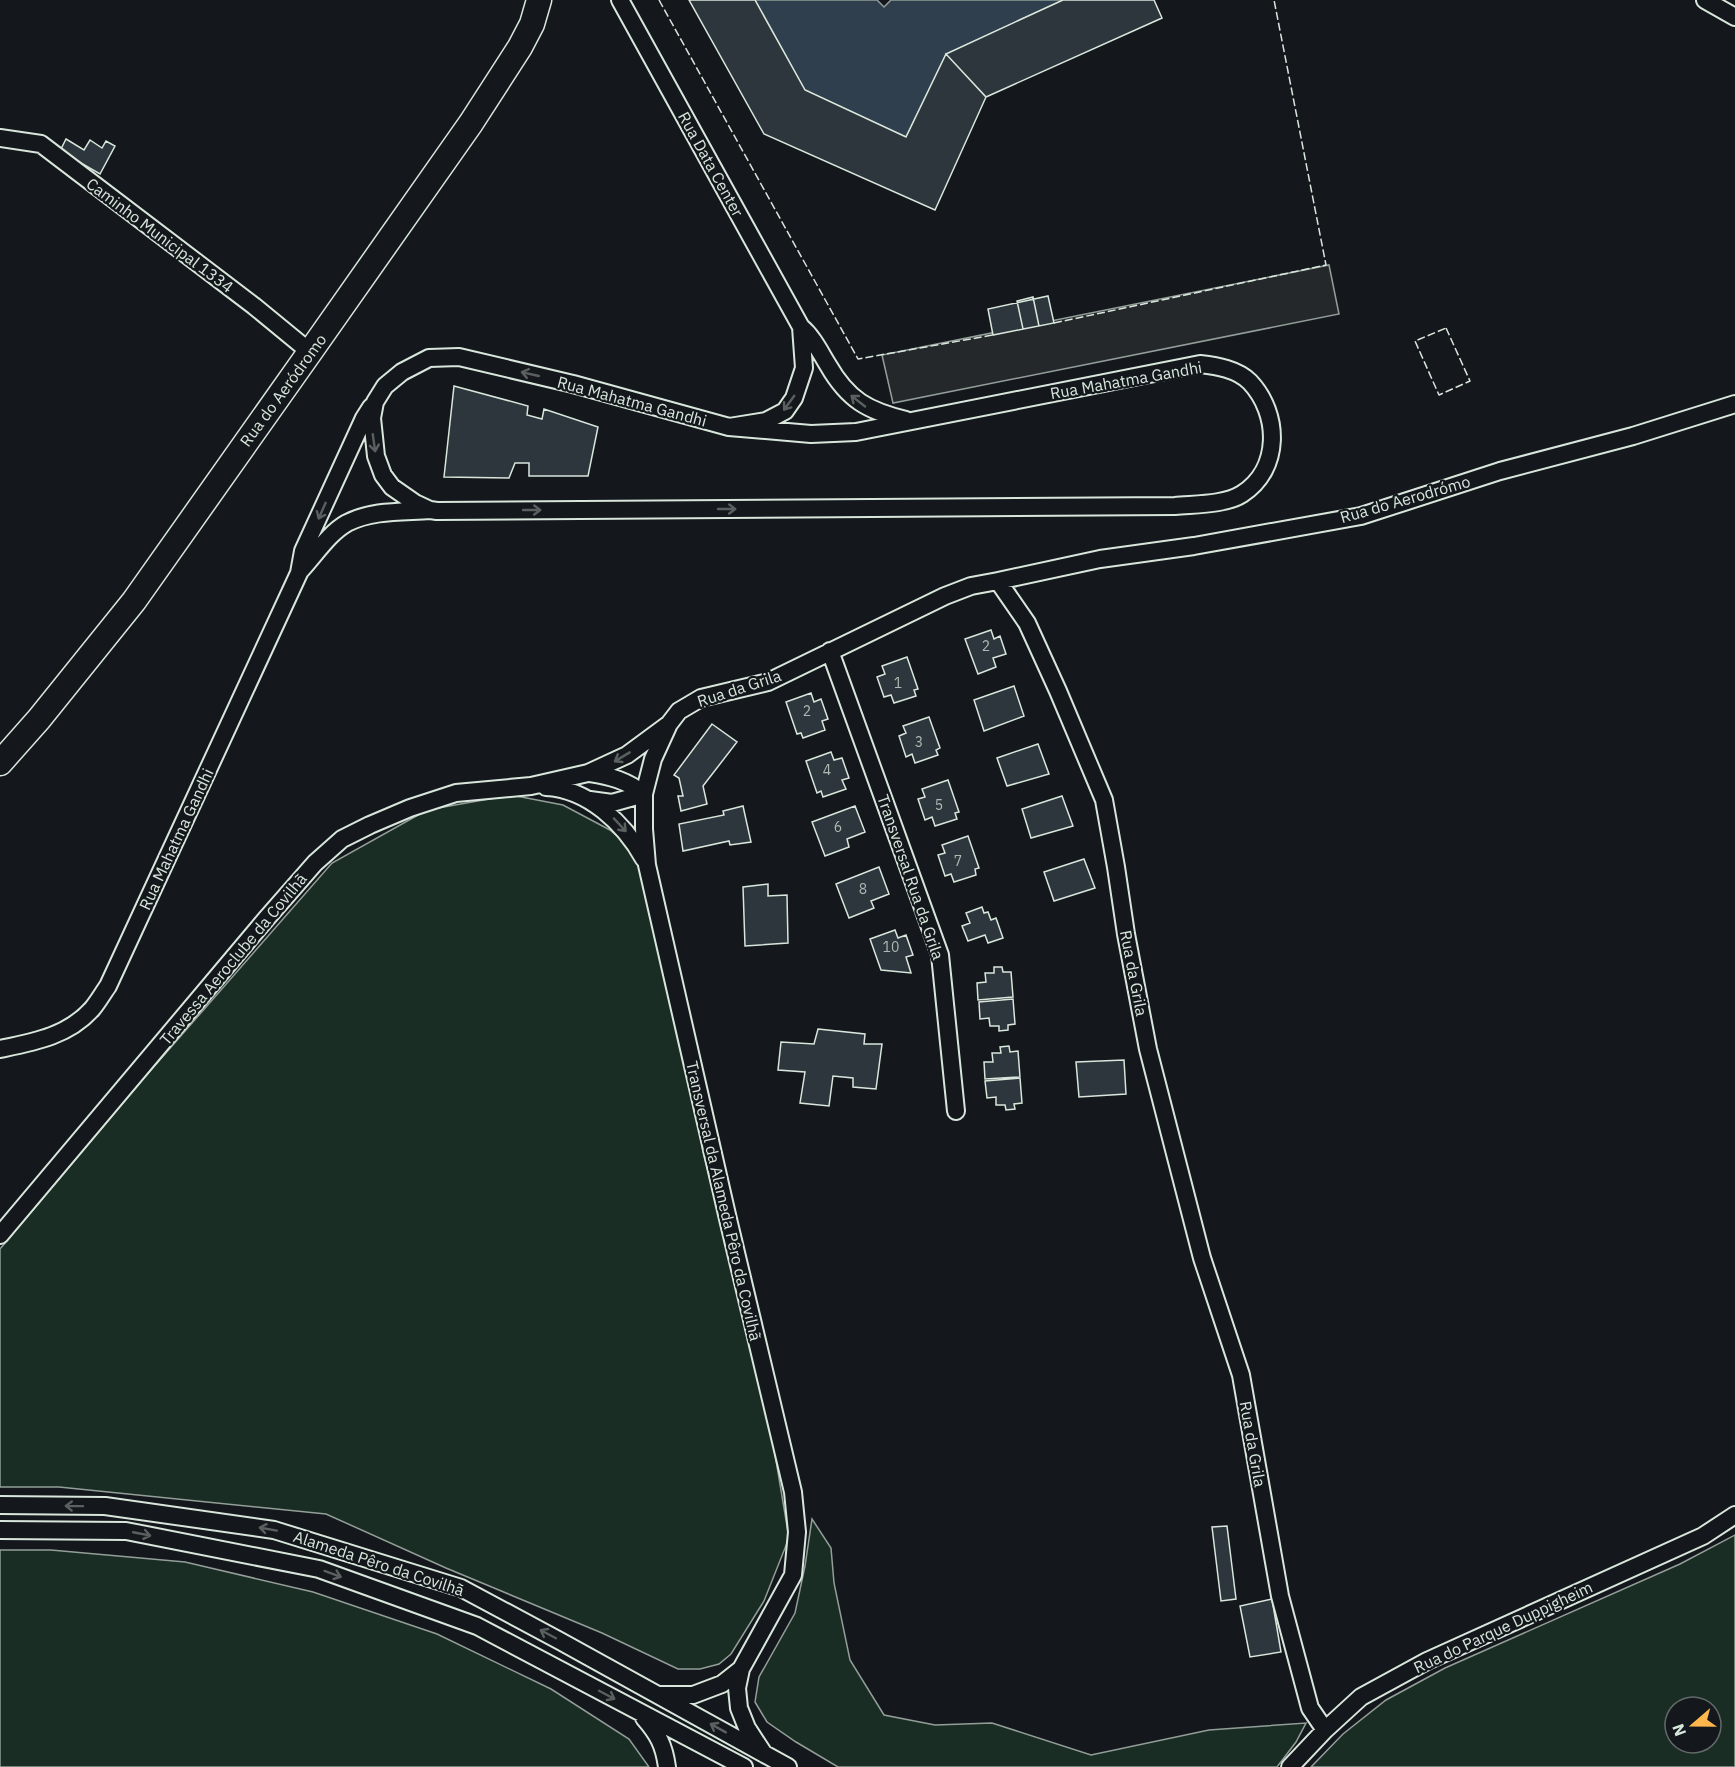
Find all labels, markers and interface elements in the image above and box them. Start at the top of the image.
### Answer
street label: Rua Data Center [674,108,748,220]
street label: Caminho Municipal 1334 [83,173,237,297]
street label: Rua do Aeródromo [235,330,331,450]
street label: Rua Mahatma Gandhi [1049,357,1203,403]
one-way arrow [521,367,540,379]
street label: Rua Mahatma Gandhi [555,371,709,431]
one-way arrow [783,395,796,411]
one-way arrow [851,395,867,407]
one-way arrow [368,433,379,453]
street label: Rua do Aerodrómo [1338,471,1472,527]
one-way arrow [315,502,327,520]
one-way arrow [716,503,736,515]
one-way arrow [521,504,541,516]
house number: 2 [982,637,990,655]
street label: Rua da Grila [694,665,784,711]
house number: 1 [894,674,902,692]
house number: 2 [803,702,811,720]
house number: 3 [915,733,923,751]
one-way arrow [614,752,631,764]
house number: 4 [823,761,831,779]
street label: Rua Mahatma Gandhi [134,765,218,913]
street label: Transversal Rua da Grila [873,792,949,963]
house number: 5 [935,796,943,814]
one-way arrow [613,817,627,832]
house number: 6 [834,818,842,836]
house number: 7 [954,852,962,870]
street label: Travessa Aeroclube da Covilhã [155,869,311,1049]
house number: 8 [859,880,867,898]
street label: Rua da Grila [1116,928,1152,1018]
house number: 10 [883,938,899,956]
street label: Transversal da Alameda Pêro da Covilhã [682,1059,766,1343]
street label: Rua da Grila [1236,1399,1270,1489]
one-way arrow [65,1500,85,1511]
one-way arrow [258,1523,278,1534]
street label: Alameda Pêro da Covilhã [291,1526,467,1600]
one-way arrow [132,1529,151,1540]
one-way arrow [323,1570,342,1581]
street label: Rua do Parque Duppigheim [1410,1577,1596,1677]
one-way arrow [539,1628,557,1639]
one-way arrow [598,1689,616,1701]
north arrow [1663,1695,1723,1755]
text: N [1668,1721,1690,1739]
one-way arrow [710,1722,727,1734]

